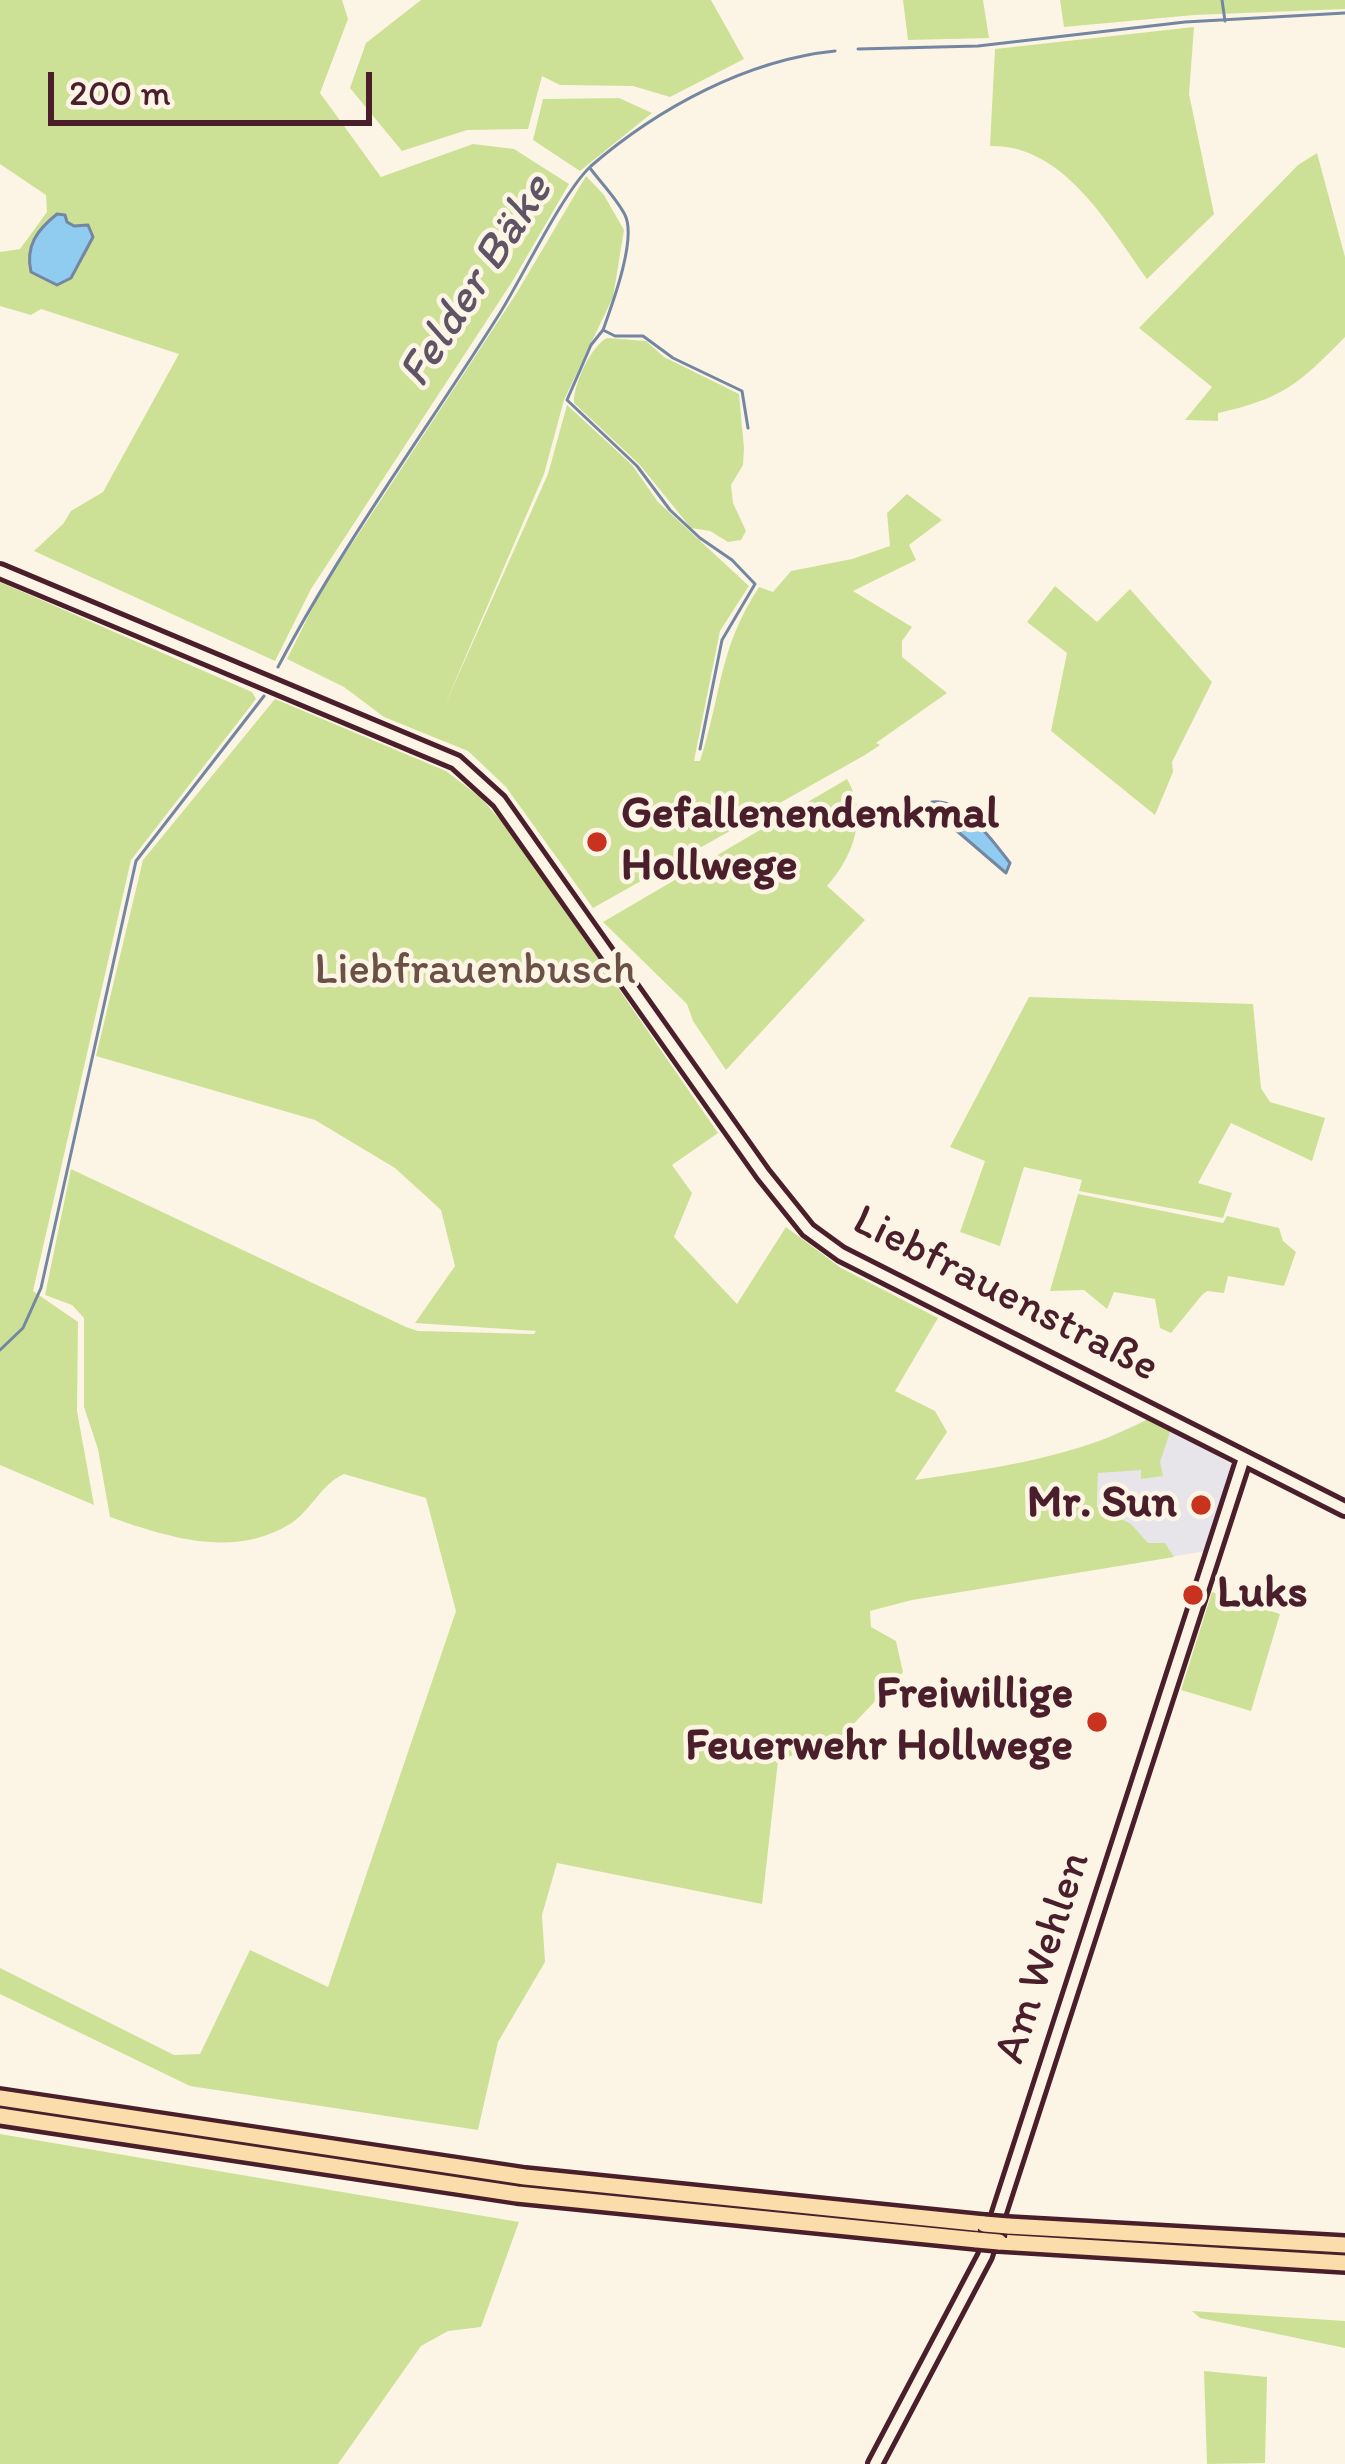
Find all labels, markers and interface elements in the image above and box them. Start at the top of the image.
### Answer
scale bar [54,48,378,122]
text: 200 m [69,71,171,114]
water label: Felder Bäke [387,165,567,399]
place label: Gefallenendenkmal Hollwege [621,789,999,895]
marker: Gefallenendenkmal Hollwege [584,829,610,855]
park label: Liebfrauenbusch [314,945,636,999]
street label: Liebfrauenstraße [843,1195,1167,1395]
place label: Mr. Sun [1027,1478,1177,1532]
marker: Mr. Sun [1188,1492,1214,1518]
place label: Luks [1217,1568,1307,1622]
marker: Luks [1180,1582,1206,1608]
place label: Freiwillige Feuerwehr Hollwege [685,1669,1073,1775]
marker: Freiwillige Feuerwehr Hollwege [1084,1709,1110,1735]
street label: Am Wehlen [984,1846,1104,2070]

